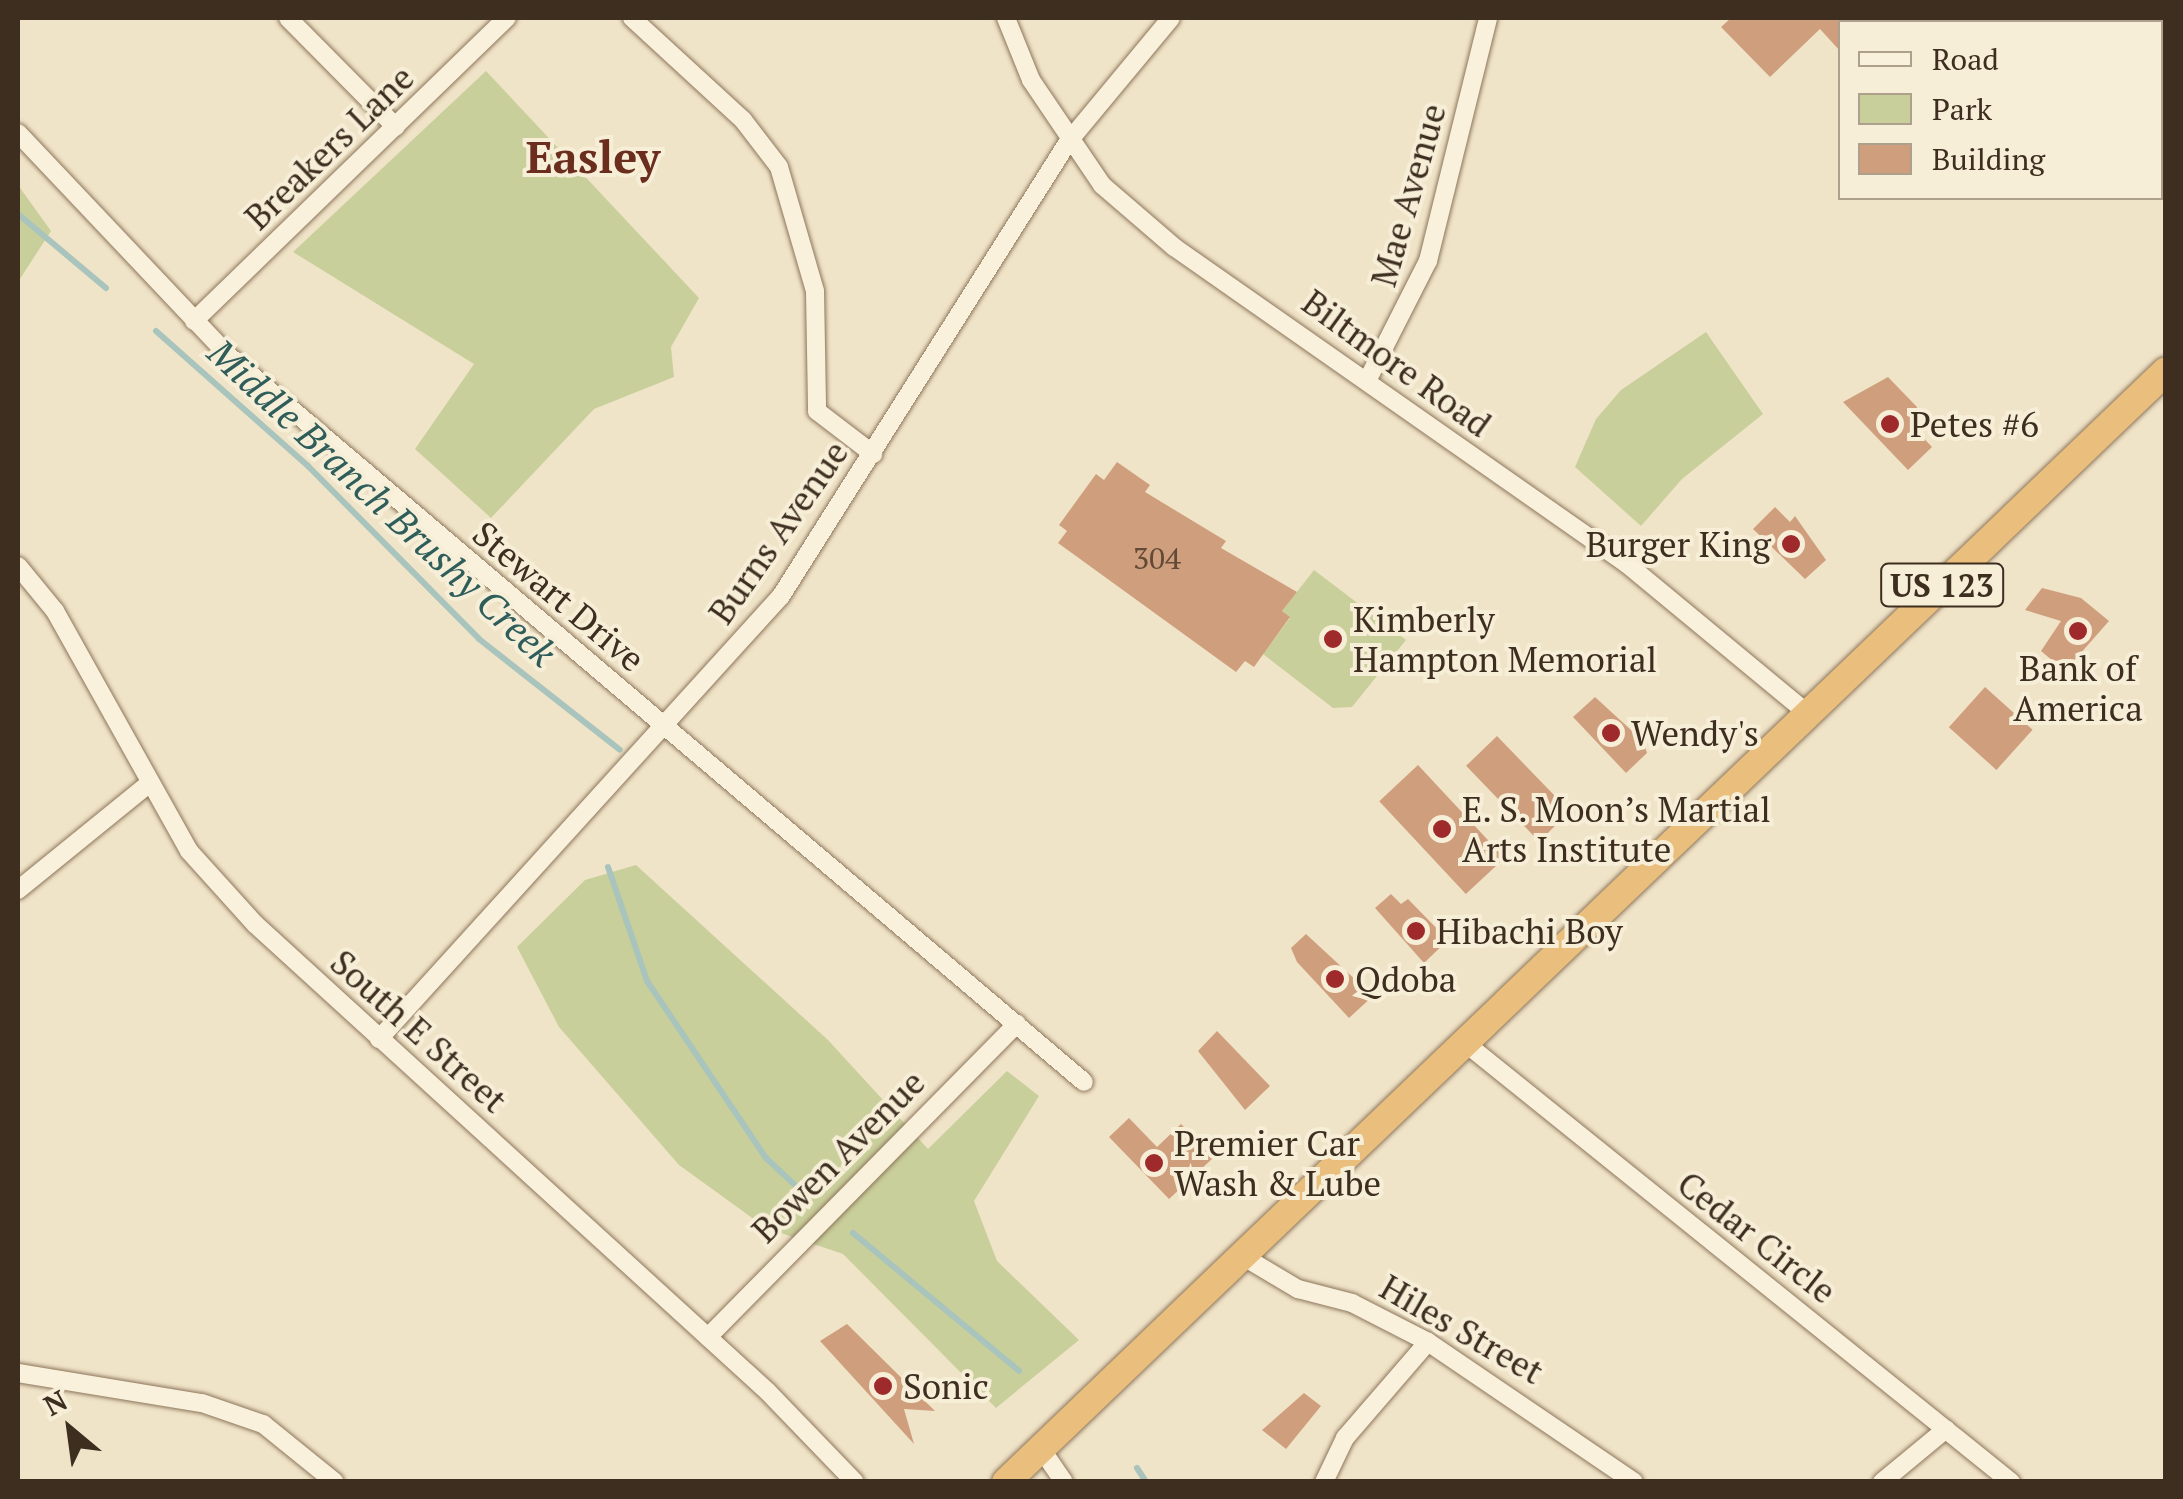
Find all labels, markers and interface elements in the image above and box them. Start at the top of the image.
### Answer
legend [1838,20,2163,200]
text: Road [1932,39,1999,79]
street label: Breakers Lane [236,56,422,238]
text: Park [1932,89,1992,129]
street label: Mae Avenue [1362,99,1454,291]
district label: Easley [526,130,660,184]
text: Building [1932,139,2045,179]
street label: Biltmore Road [1295,281,1499,445]
water label: Middle Branch Brushy Creek [199,330,565,676]
place label: Petes #6 [1910,403,2039,445]
marker: Petes #6 [1879,413,1901,435]
street label: Burns Avenue [699,432,857,632]
street label: Stewart Drive [465,512,653,680]
place label: Burger King [1586,523,1771,565]
marker: Burger King [1780,533,1802,555]
house number: 304 [1133,540,1181,576]
road number: US 123 [1880,558,2004,612]
place label: Kimberly Hampton Memorial [1353,598,1657,680]
marker: Bank of America [2067,620,2089,642]
marker: Kimberly Hampton Memorial [1322,628,1344,650]
place label: Bank of America [2013,647,2143,729]
place label: Wendy's [1631,712,1759,754]
marker: Wendy's [1600,722,1622,744]
place label: E. S. Moon’s Martial Arts Institute [1462,788,1774,870]
marker: E. S. Moon’s Martial Arts Institute [1431,818,1453,840]
place label: Hibachi Boy [1436,910,1623,952]
marker: Hibachi Boy [1405,920,1427,942]
street label: South E Street [322,941,516,1121]
place label: Qdoba [1355,958,1456,1000]
marker: Qdoba [1324,968,1346,990]
street label: Bowen Avenue [743,1061,933,1251]
place label: Premier Car Wash & Lube [1174,1122,1381,1204]
marker: Premier Car Wash & Lube [1143,1152,1165,1174]
street label: Cedar Circle [1669,1162,1845,1312]
street label: Hiles Street [1373,1266,1551,1392]
place label: Sonic [903,1365,989,1407]
marker: Sonic [872,1375,894,1397]
north arrow [20,1379,120,1479]
text: N [37,1381,73,1424]

